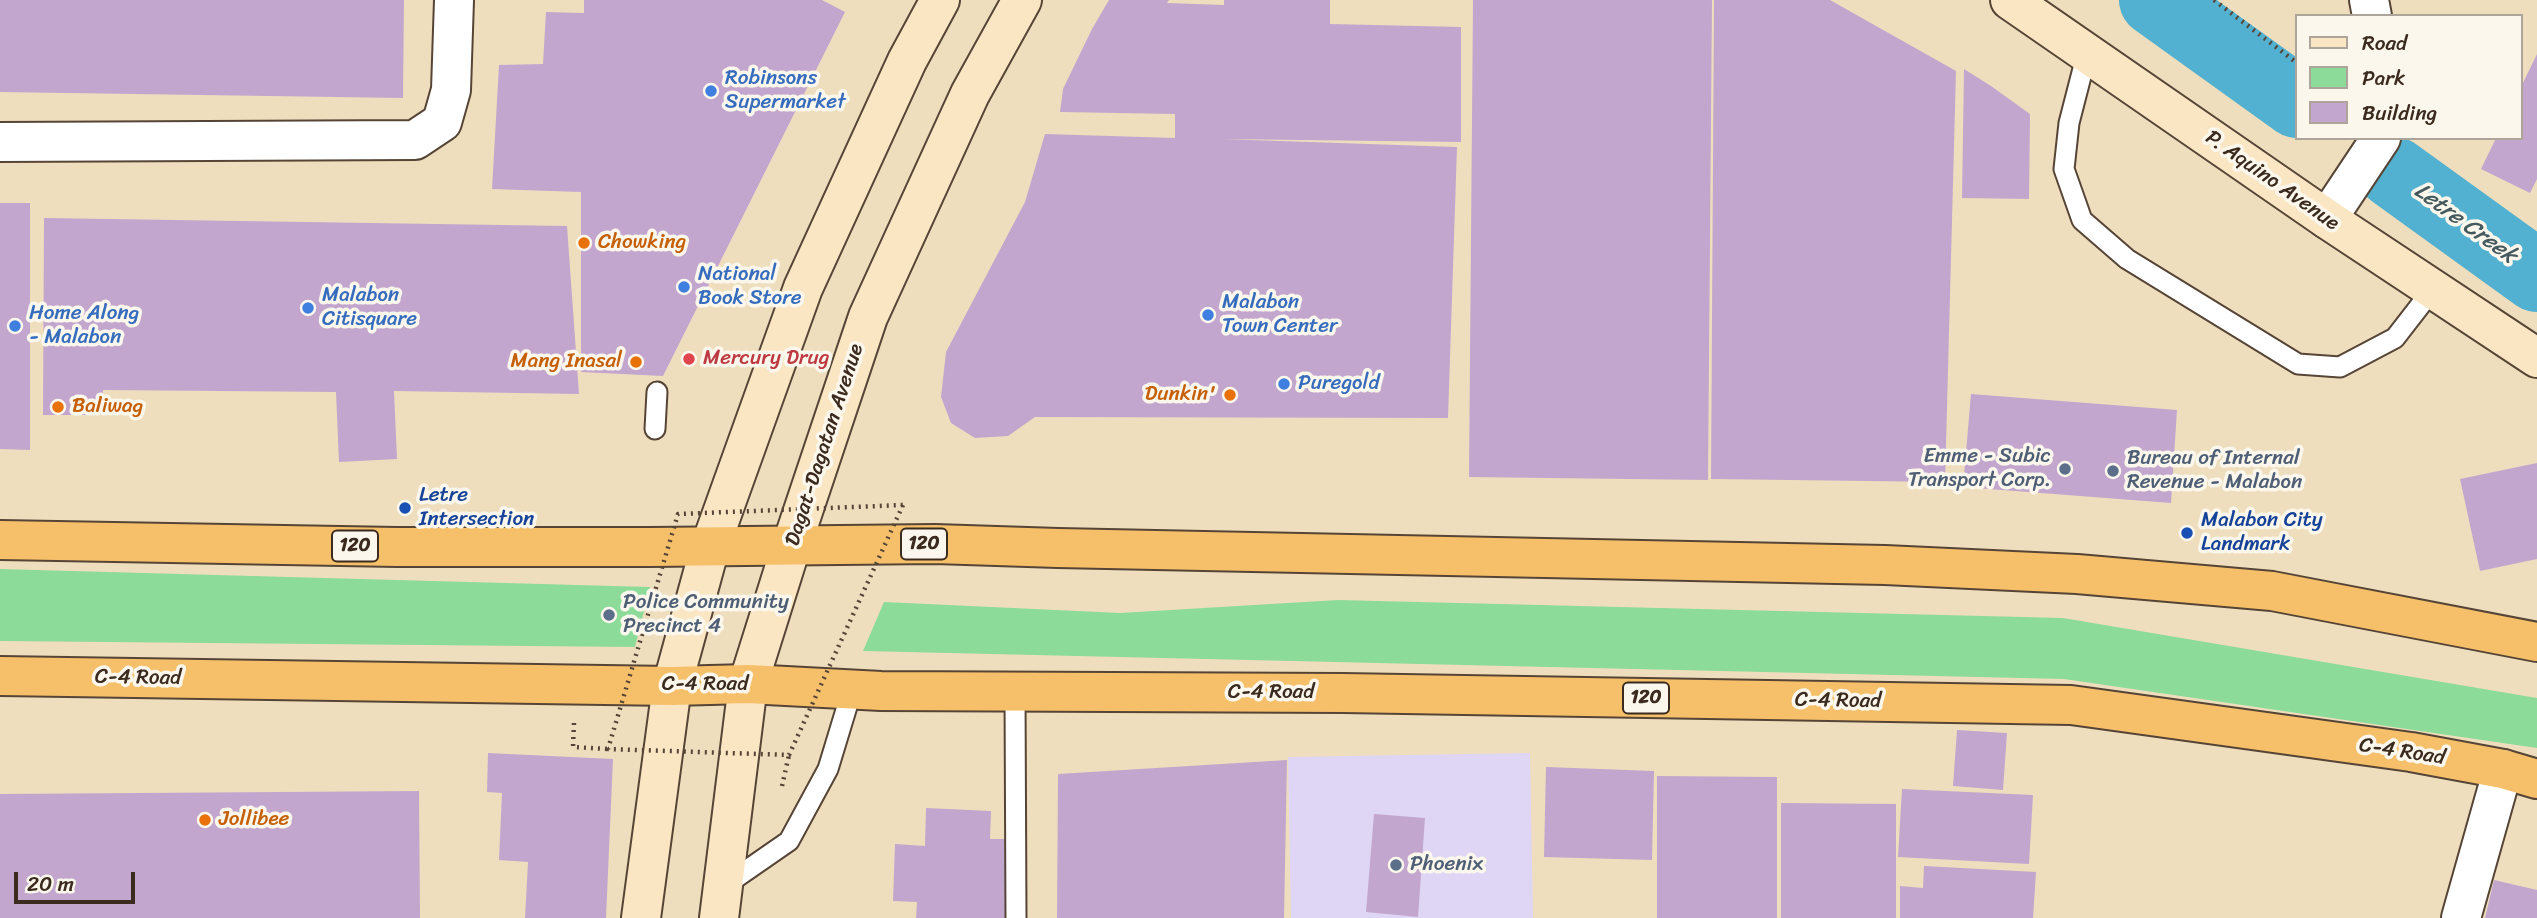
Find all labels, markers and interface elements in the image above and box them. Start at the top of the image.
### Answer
legend [2296,14,2523,140]
text: Road [2362,24,2407,62]
text: Park [2362,59,2405,97]
place label: Robinsons Supermarket [725,66,846,116]
marker: Robinsons Supermarket [703,83,719,99]
text: Building [2362,94,2437,132]
street label: P. Aquino Avenue [2200,125,2344,237]
water label: Letre Creek [2409,178,2521,270]
place label: Chowking [598,230,686,256]
marker: Chowking [576,235,592,251]
place label: National Book Store [698,262,802,312]
marker: National Book Store [676,279,692,295]
place label: Malabon Citisquare [322,283,417,333]
place label: Malabon Town Center [1222,290,1338,340]
marker: Malabon Citisquare [300,300,316,316]
place label: Home Along - Malabon [29,301,139,351]
marker: Malabon Town Center [1200,307,1216,323]
marker: Home Along - Malabon [7,318,23,334]
street label: Dagat-Dagatan Avenue [780,341,870,549]
place label: Mercury Drug [703,346,829,372]
place label: Mang Inasal [511,349,622,375]
marker: Mercury Drug [681,351,697,367]
marker: Mang Inasal [628,354,644,370]
place label: Puregold [1298,371,1379,397]
marker: Puregold [1276,376,1292,392]
place label: Dunkin' [1145,382,1216,408]
marker: Dunkin' [1222,387,1238,403]
place label: Baliwag [72,394,143,420]
marker: Baliwag [50,399,66,415]
place label: Emme - Subic Transport Corp. [1908,444,2051,494]
place label: Bureau of Internal Revenue - Malabon [2127,446,2302,496]
marker: Emme - Subic Transport Corp. [2057,461,2073,477]
marker: Bureau of Internal Revenue - Malabon [2105,463,2121,479]
place label: Letre Intersection [419,483,534,533]
marker: Letre Intersection [397,500,413,516]
place label: Malabon City Landmark [2201,508,2323,558]
marker: Malabon City Landmark [2179,525,2195,541]
road number: 120 [901,528,947,559]
road number: 120 [332,530,378,562]
place label: Police Community Precinct 4 [623,590,789,640]
marker: Police Community Precinct 4 [601,607,617,623]
street label: C-4 Road [95,665,181,691]
street label: C-4 Road [662,672,748,698]
street label: C-4 Road [1228,680,1314,706]
road number: 120 [1623,682,1669,713]
street label: C-4 Road [1795,688,1881,714]
street label: C-4 Road [2357,733,2447,771]
place label: Jollibee [219,807,289,833]
marker: Jollibee [197,812,213,828]
place label: Phoenix [1410,852,1483,878]
marker: Phoenix [1388,857,1404,873]
scale bar [18,858,138,902]
text: 20 m [27,865,74,903]

